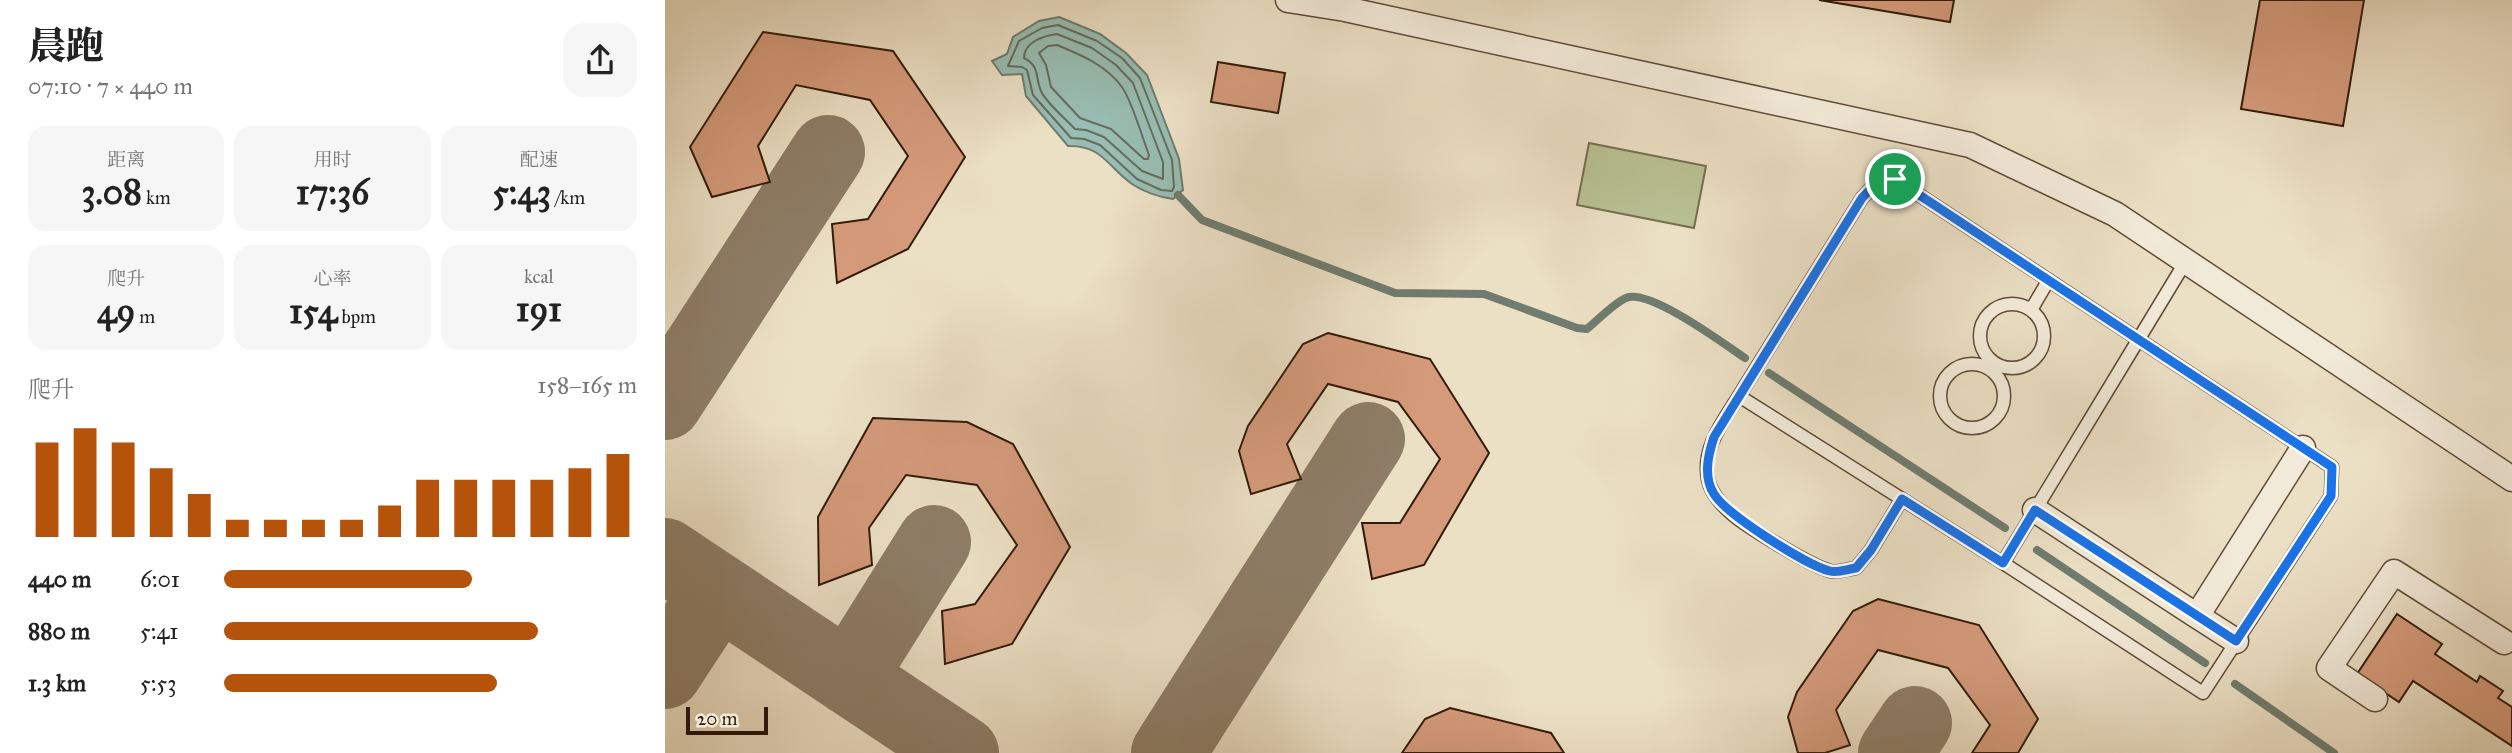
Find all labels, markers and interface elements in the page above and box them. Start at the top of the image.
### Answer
text: 晨跑 [28,23,104,69]
button: share [563,23,637,97]
text: 07:10 · 7 × 440 m [28,72,193,100]
text: 距离 [107,148,145,171]
text: 用时 [313,148,352,171]
text: 配速 [520,148,558,171]
pin [1865,149,1925,209]
icon: arrive [1876,160,1914,198]
text: 3.08 [82,171,142,214]
text: 17:36 [296,171,369,214]
text: 5:43 [493,171,551,214]
text: km [142,186,171,209]
text: /km [551,186,585,209]
text: kcal [524,265,554,288]
text: 爬升 [107,267,145,290]
text: 心率 [313,267,352,290]
text: 191 [516,288,562,331]
text: 49 [97,290,135,333]
text: 154 [289,290,337,333]
text: m [135,305,155,328]
text: bpm [337,305,376,328]
text: 158–165 m [537,371,637,399]
text: 爬升 [28,375,74,403]
text: 440 m [28,565,91,593]
text: 6:01 [140,565,180,593]
text: 880 m [28,617,90,645]
text: 5:41 [140,617,178,645]
text: 1.3 km [28,669,86,697]
text: 5:53 [140,669,176,697]
scale bar [686,704,768,736]
text: 20 m [697,707,738,730]

